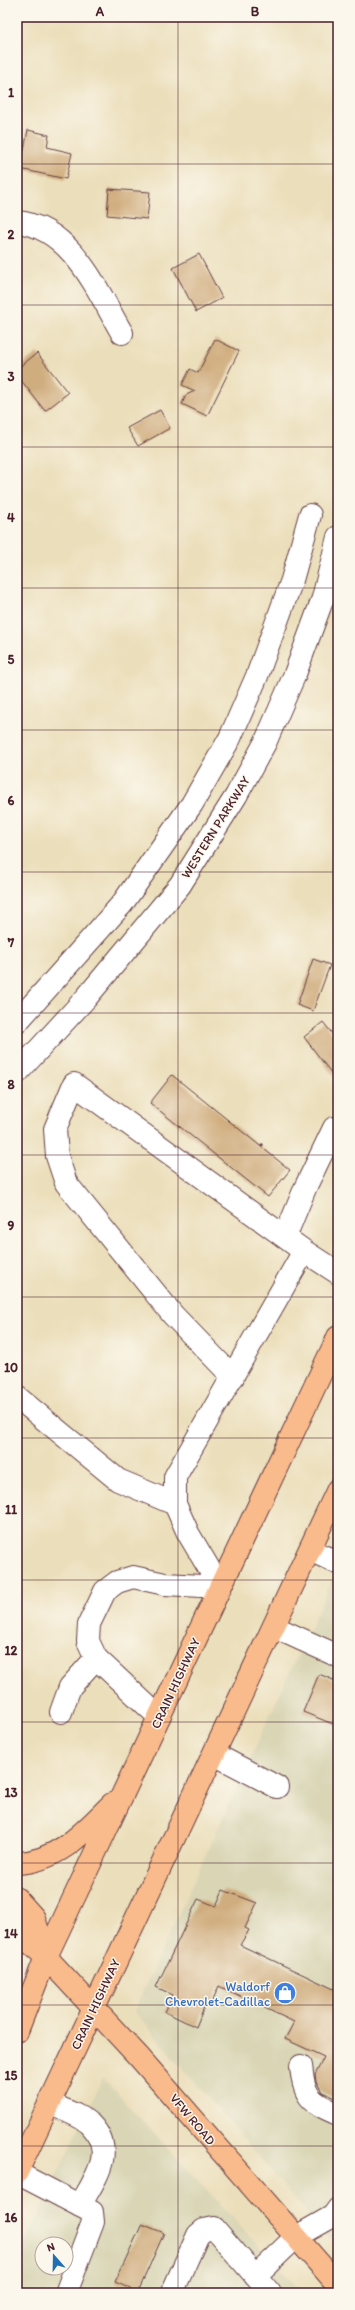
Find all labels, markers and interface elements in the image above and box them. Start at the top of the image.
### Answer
text: A [95,4,105,19]
text: B [251,4,260,19]
text: 1 [8,85,14,100]
text: 2 [8,227,15,242]
text: 3 [7,369,15,384]
text: 4 [7,510,15,525]
text: 5 [8,652,15,667]
street label: WESTERN PARKWAY [178,773,253,881]
text: 6 [8,793,15,808]
text: 7 [7,935,15,950]
text: 8 [7,1077,15,1092]
text: 9 [8,1218,15,1233]
text: 10 [4,1360,18,1375]
text: 11 [5,1502,17,1517]
street label: CRAIN HIGHWAY [148,1635,203,1731]
text: 12 [5,1643,18,1658]
text: 13 [4,1785,18,1800]
text: 14 [4,1926,18,1941]
street label: CRAIN HIGHWAY [68,1956,123,2052]
place label: Waldorf Chevrolet-Cadillac [165,1979,270,2009]
shop icon: Waldorf Chevrolet-Cadillac [272,1980,298,2006]
text: 15 [5,2068,18,2083]
street label: VFW ROAD [167,2091,218,2148]
text: 16 [5,2210,18,2225]
north arrow [34,2236,74,2276]
text: N [45,2240,56,2254]

